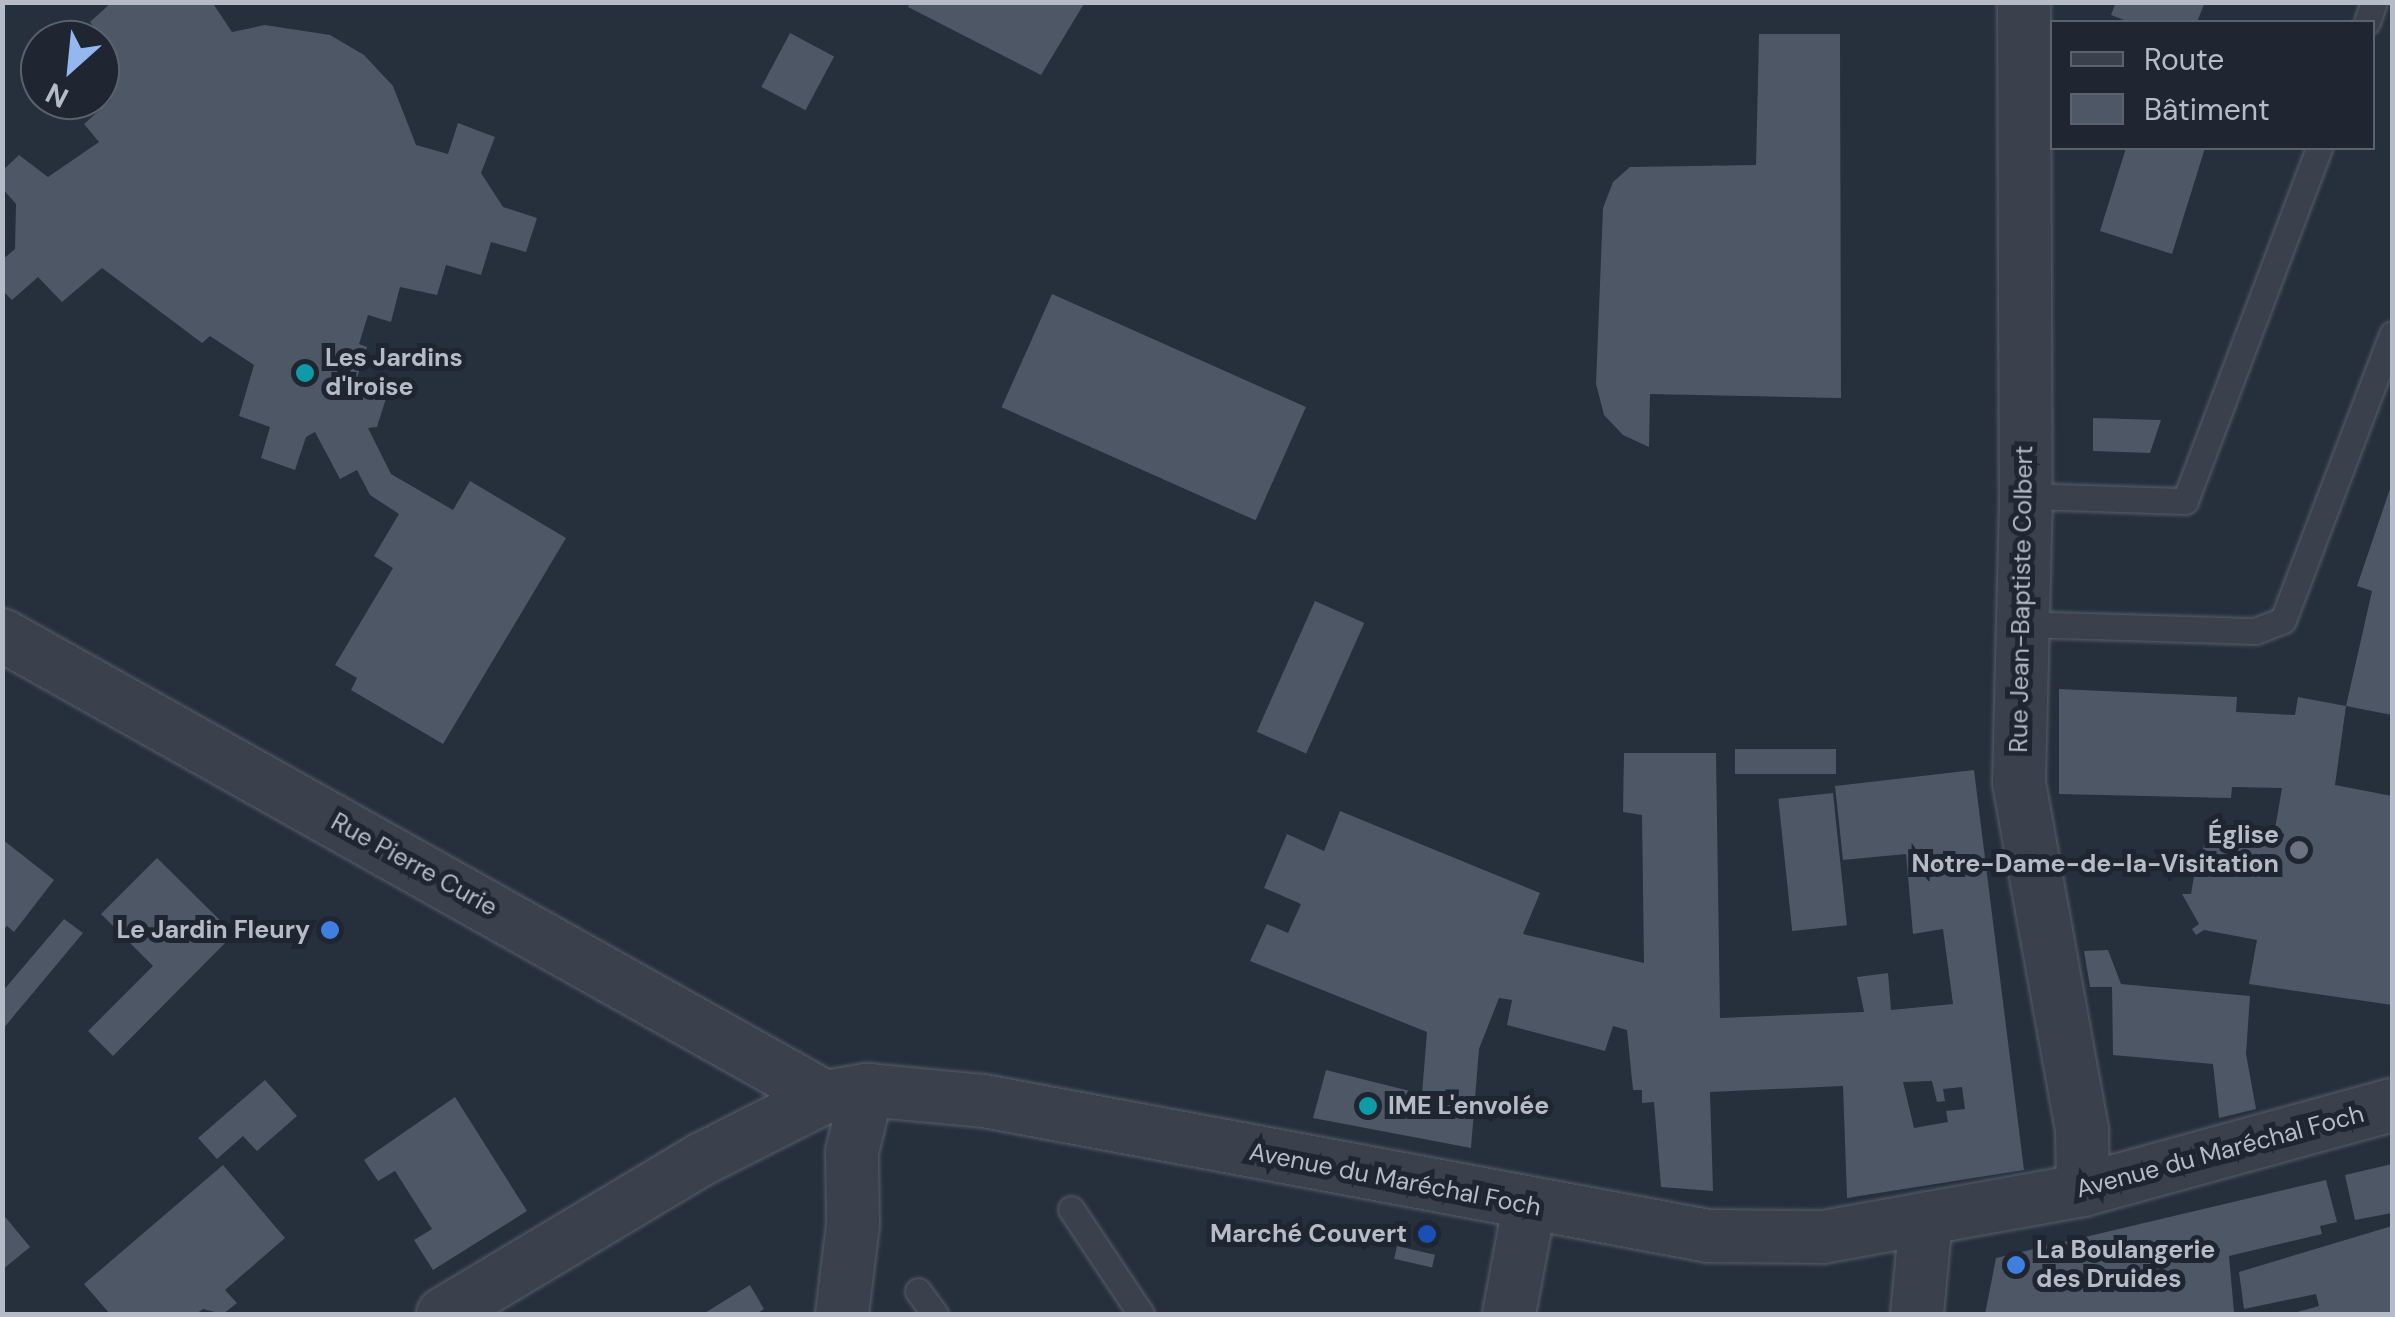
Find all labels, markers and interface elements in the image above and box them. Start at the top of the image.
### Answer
north arrow [20,20,120,120]
legend [2050,20,2375,150]
text: Route [2144,40,2224,79]
text: N [40,74,75,117]
text: Bâtiment [2144,90,2270,129]
place label: Les Jardins d'Iroise [325,344,463,403]
marker: Les Jardins d'Iroise [294,362,316,384]
street label: Rue Jean-Baptiste Colbert [2004,445,2040,753]
street label: Rue Pierre Curie [326,807,502,923]
place label: Église Notre-Dame-de-la-Visitation [1911,821,2279,880]
marker: Église Notre-Dame-de-la-Visitation [2288,839,2310,861]
place label: Le Jardin Fleury [117,915,310,945]
marker: Le Jardin Fleury [319,919,341,941]
place label: IME L'envolée [1388,1091,1549,1121]
marker: IME L'envolée [1357,1095,1379,1117]
street label: Avenue du Maréchal Foch [2073,1099,2367,1205]
street label: Avenue du Maréchal Foch [1247,1137,1543,1223]
place label: Marché Couvert [1210,1219,1407,1249]
marker: Marché Couvert [1416,1223,1438,1245]
place label: La Boulangerie des Druides [2036,1236,2215,1295]
marker: La Boulangerie des Druides [2005,1254,2027,1276]

